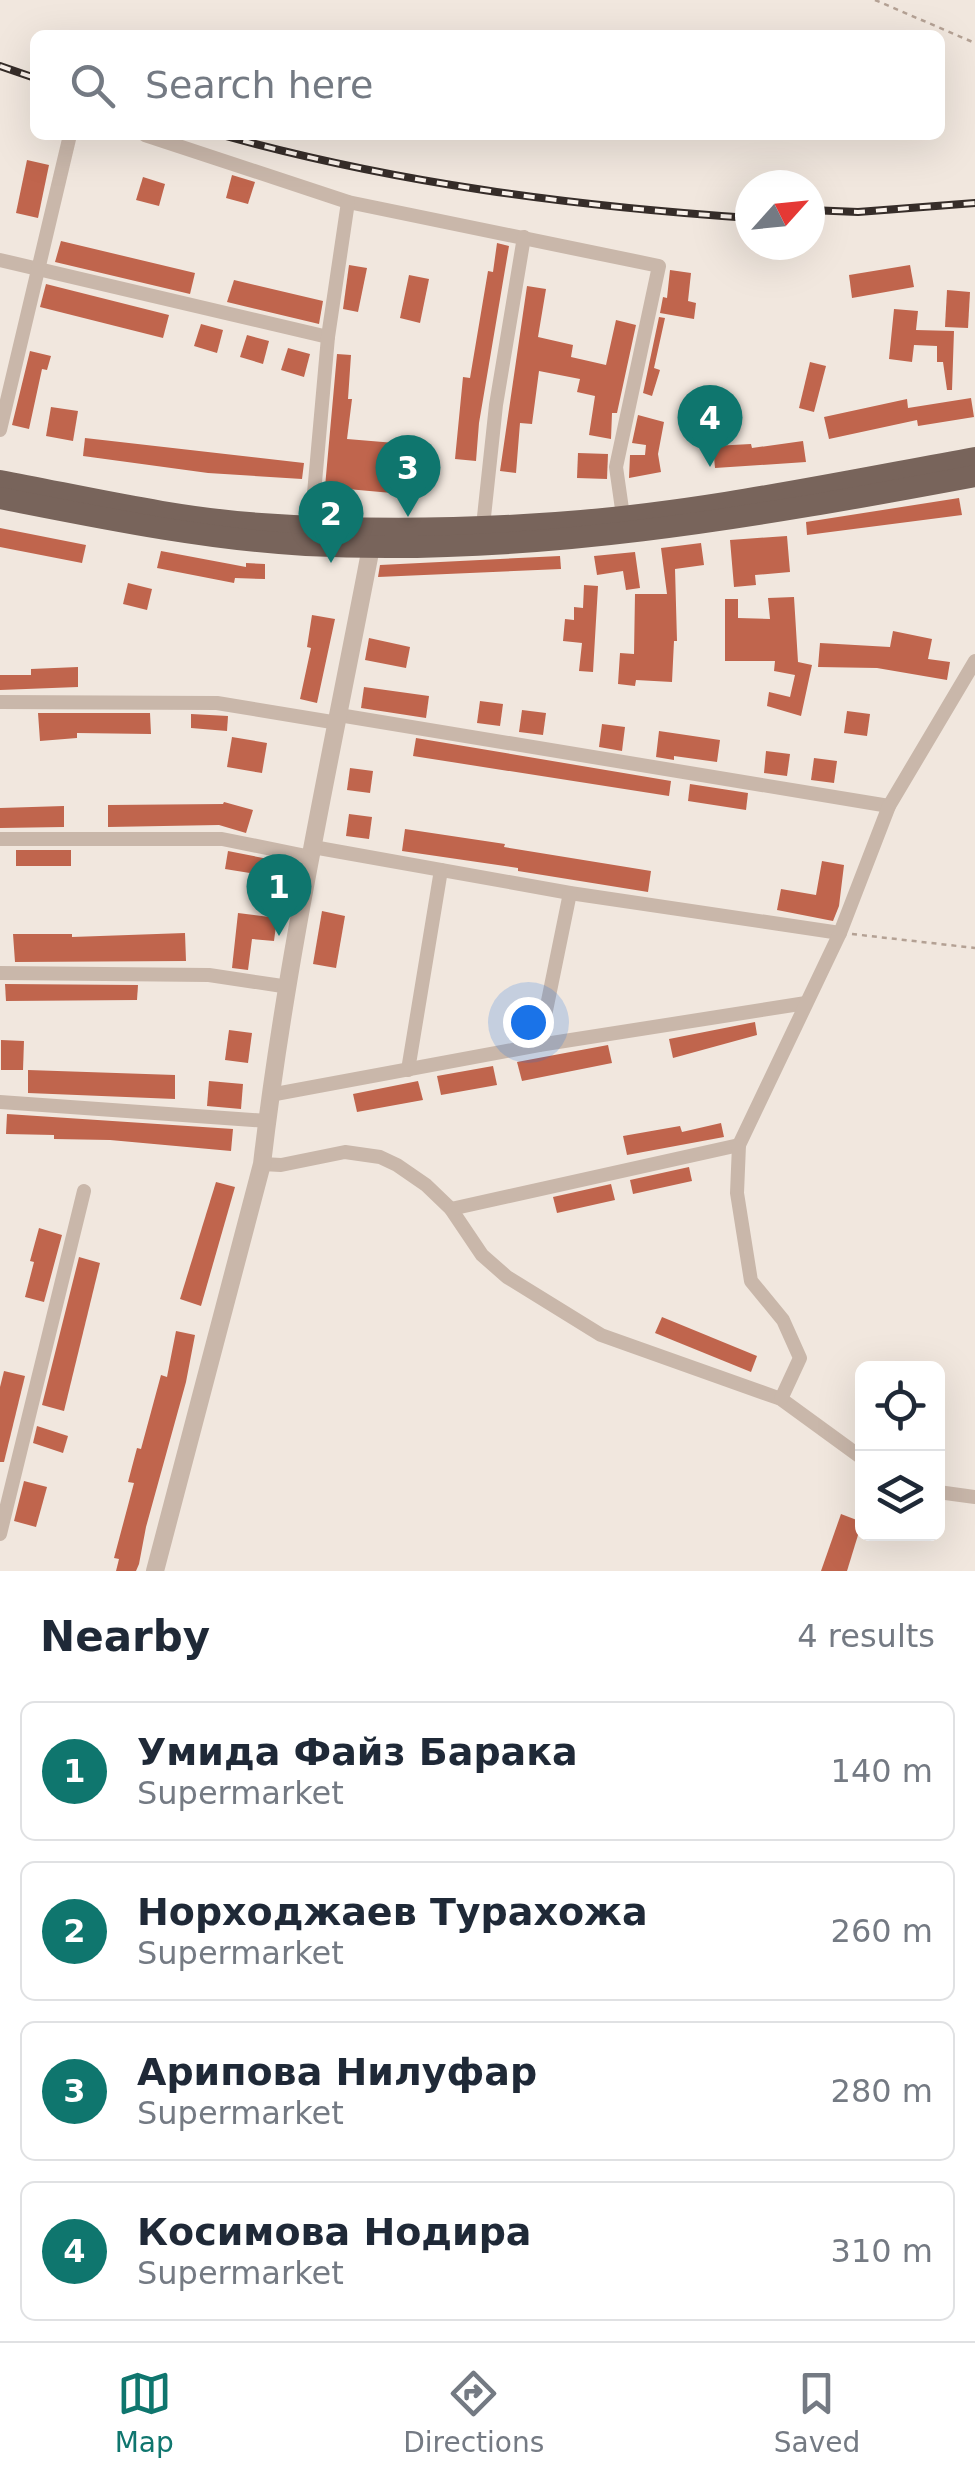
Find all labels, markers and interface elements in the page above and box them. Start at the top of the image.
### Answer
search box [30,30,945,140]
icon: search [65,58,120,113]
text: Search here [145,63,373,107]
north arrow [735,170,825,260]
pin: 4 [678,384,742,467]
pin: 3 [376,434,440,517]
pin: 2 [298,480,364,563]
pin: 1 [246,854,312,936]
your location [503,997,554,1048]
map controls [855,1361,945,1541]
button: locate [855,1361,945,1451]
button: layers [855,1451,945,1541]
text: Nearby [40,1612,210,1661]
text: 4 results [797,1617,935,1655]
text: Умида Файз Барака [137,1730,578,1774]
text: 1 [63,1752,86,1790]
text: 140 m [831,1752,933,1790]
text: Supermarket [137,1774,344,1812]
text: Норходжаев Турахожа [137,1890,648,1934]
text: 2 [63,1912,86,1950]
text: 260 m [831,1912,933,1950]
text: Supermarket [137,1934,344,1972]
text: Арипова Нилуфар [137,2050,537,2094]
text: 3 [63,2072,86,2110]
text: 280 m [831,2072,933,2110]
text: Supermarket [137,2094,344,2132]
text: Косимова Нодира [137,2210,531,2254]
text: 4 [63,2232,86,2270]
text: 310 m [831,2232,933,2270]
text: Supermarket [137,2254,344,2292]
tab: Map [115,2366,174,2459]
tab: Directions [403,2366,544,2459]
tab: Saved [774,2366,860,2459]

